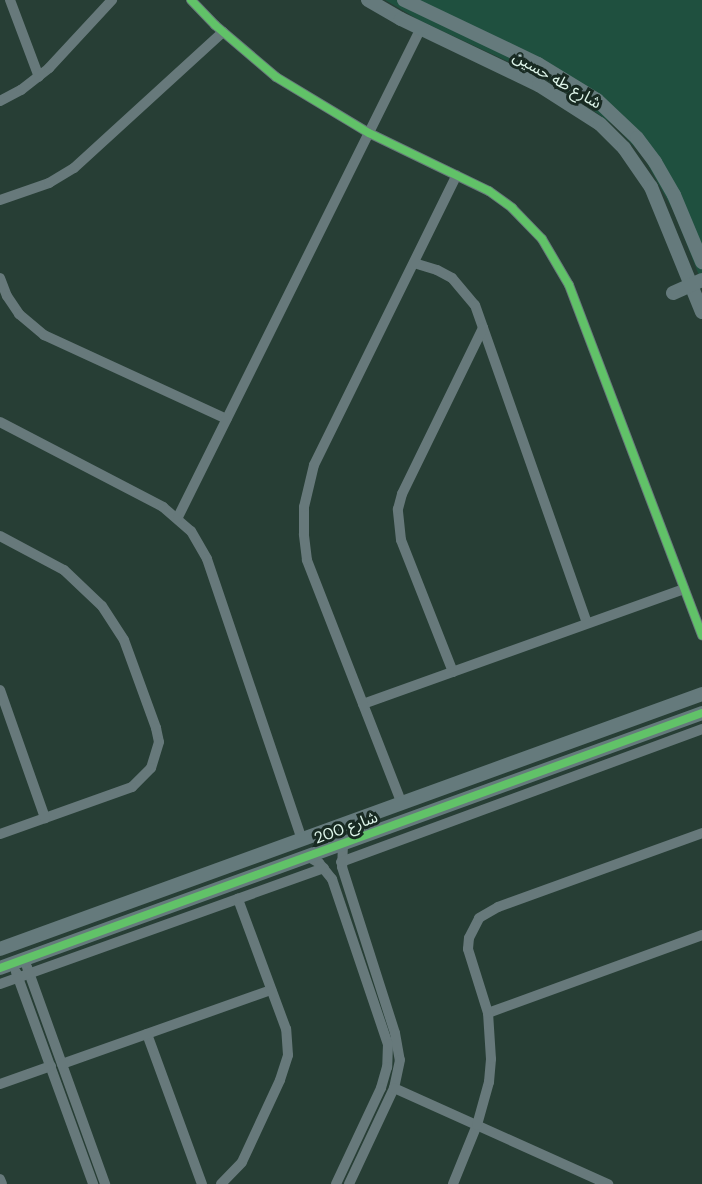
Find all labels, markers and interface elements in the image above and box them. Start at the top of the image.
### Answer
street label: شارع طه حسين [509,47,605,113]
street label: شارع 200 [312,808,380,848]

